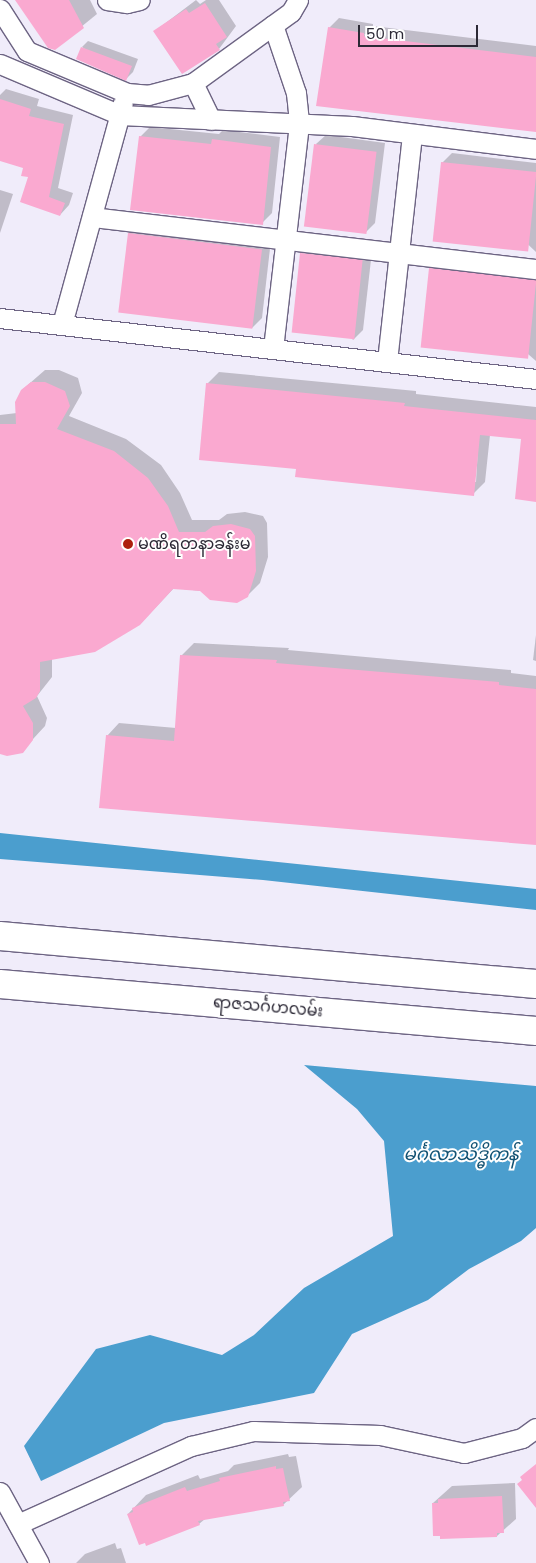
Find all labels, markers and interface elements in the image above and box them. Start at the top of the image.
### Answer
scale bar [361,15,481,47]
text: 50 m [366,23,404,44]
place label: မဏိရတနာခန်းမ [138,534,251,554]
marker: မဏိရတနာခန်းမ [122,538,134,550]
street label: ရာဇသင်္ဂဟလမ်း [212,993,324,1021]
water label: မင်္ဂလာသိဒ္ဓိကန် [404,1143,518,1165]

